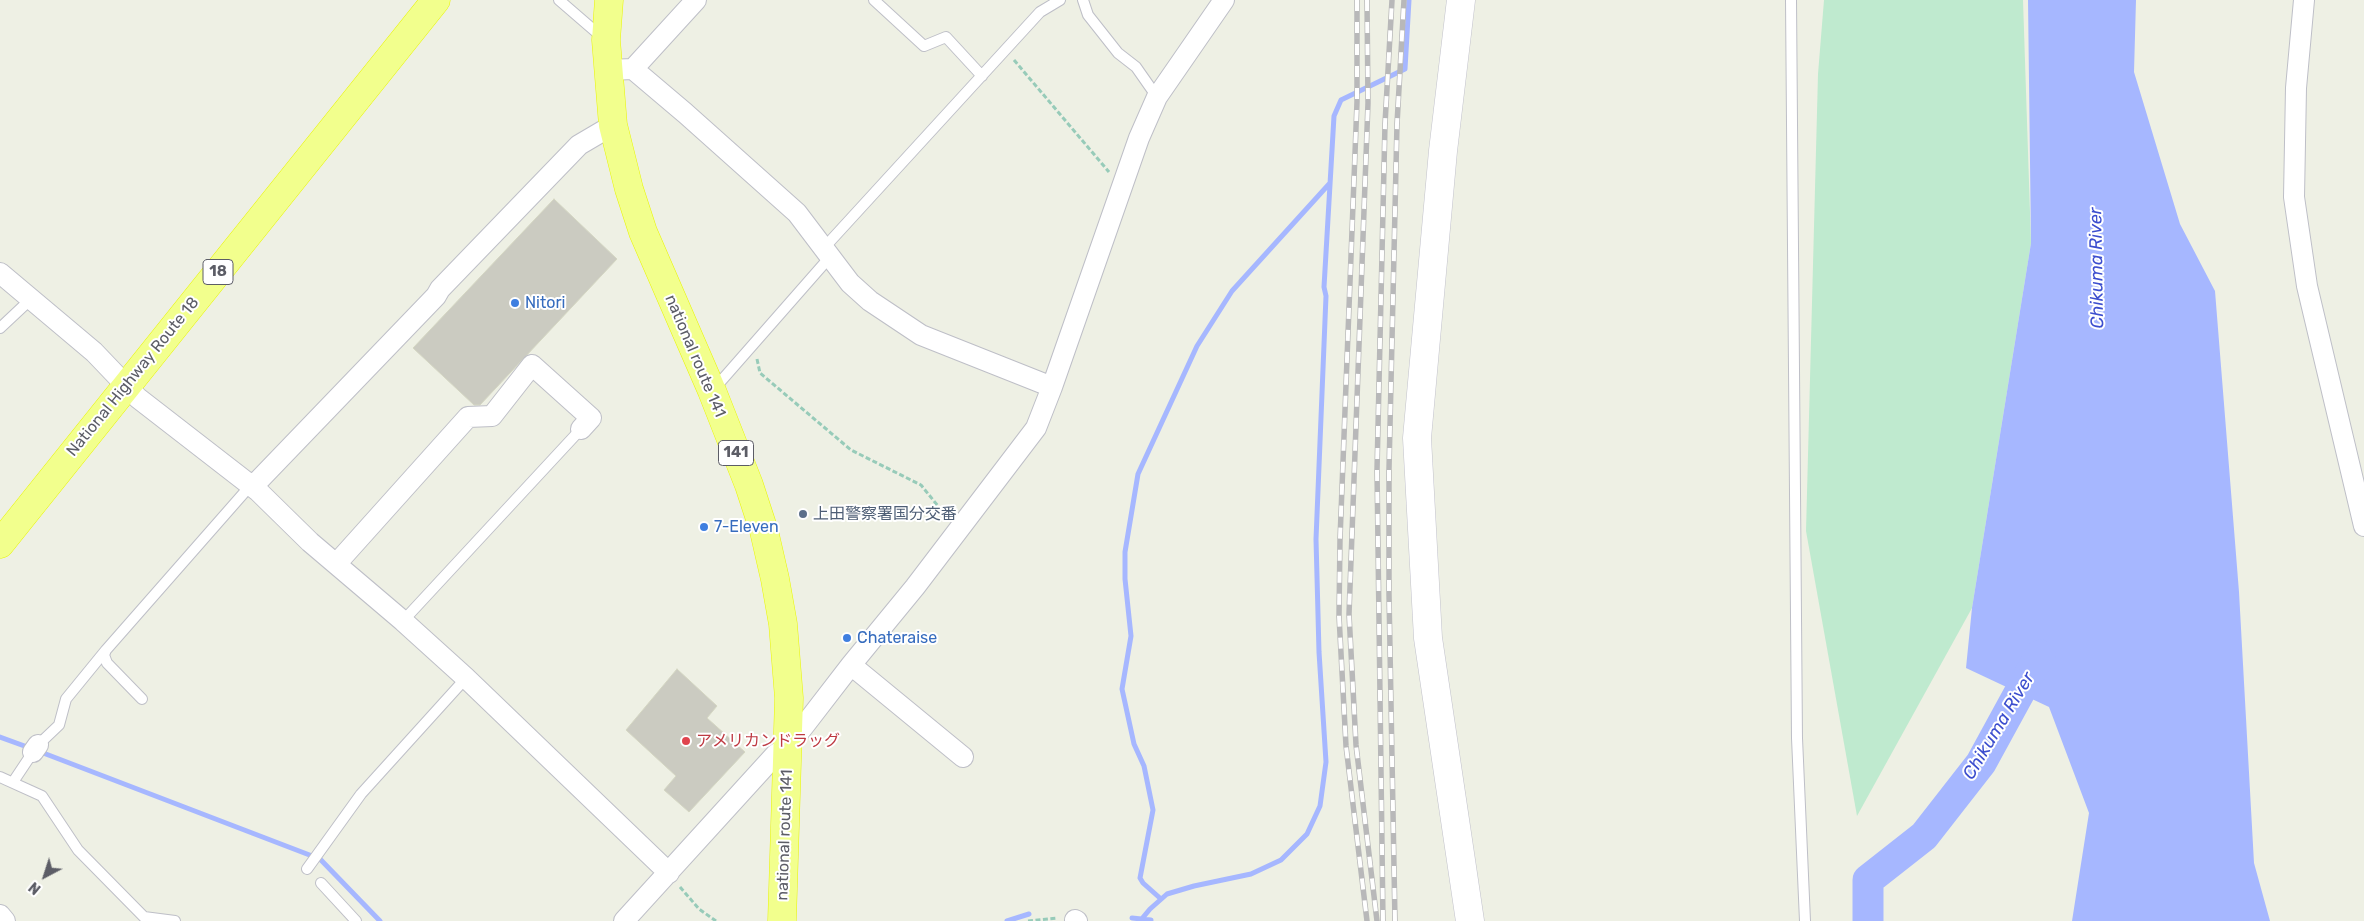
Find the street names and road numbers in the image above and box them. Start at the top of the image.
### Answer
road number: 18 [203,260,233,284]
street label: national route 141 [661,292,729,420]
street label: National Highway Route 18 [63,293,203,461]
road number: 141 [718,440,754,466]
street label: national route 141 [773,769,797,901]

